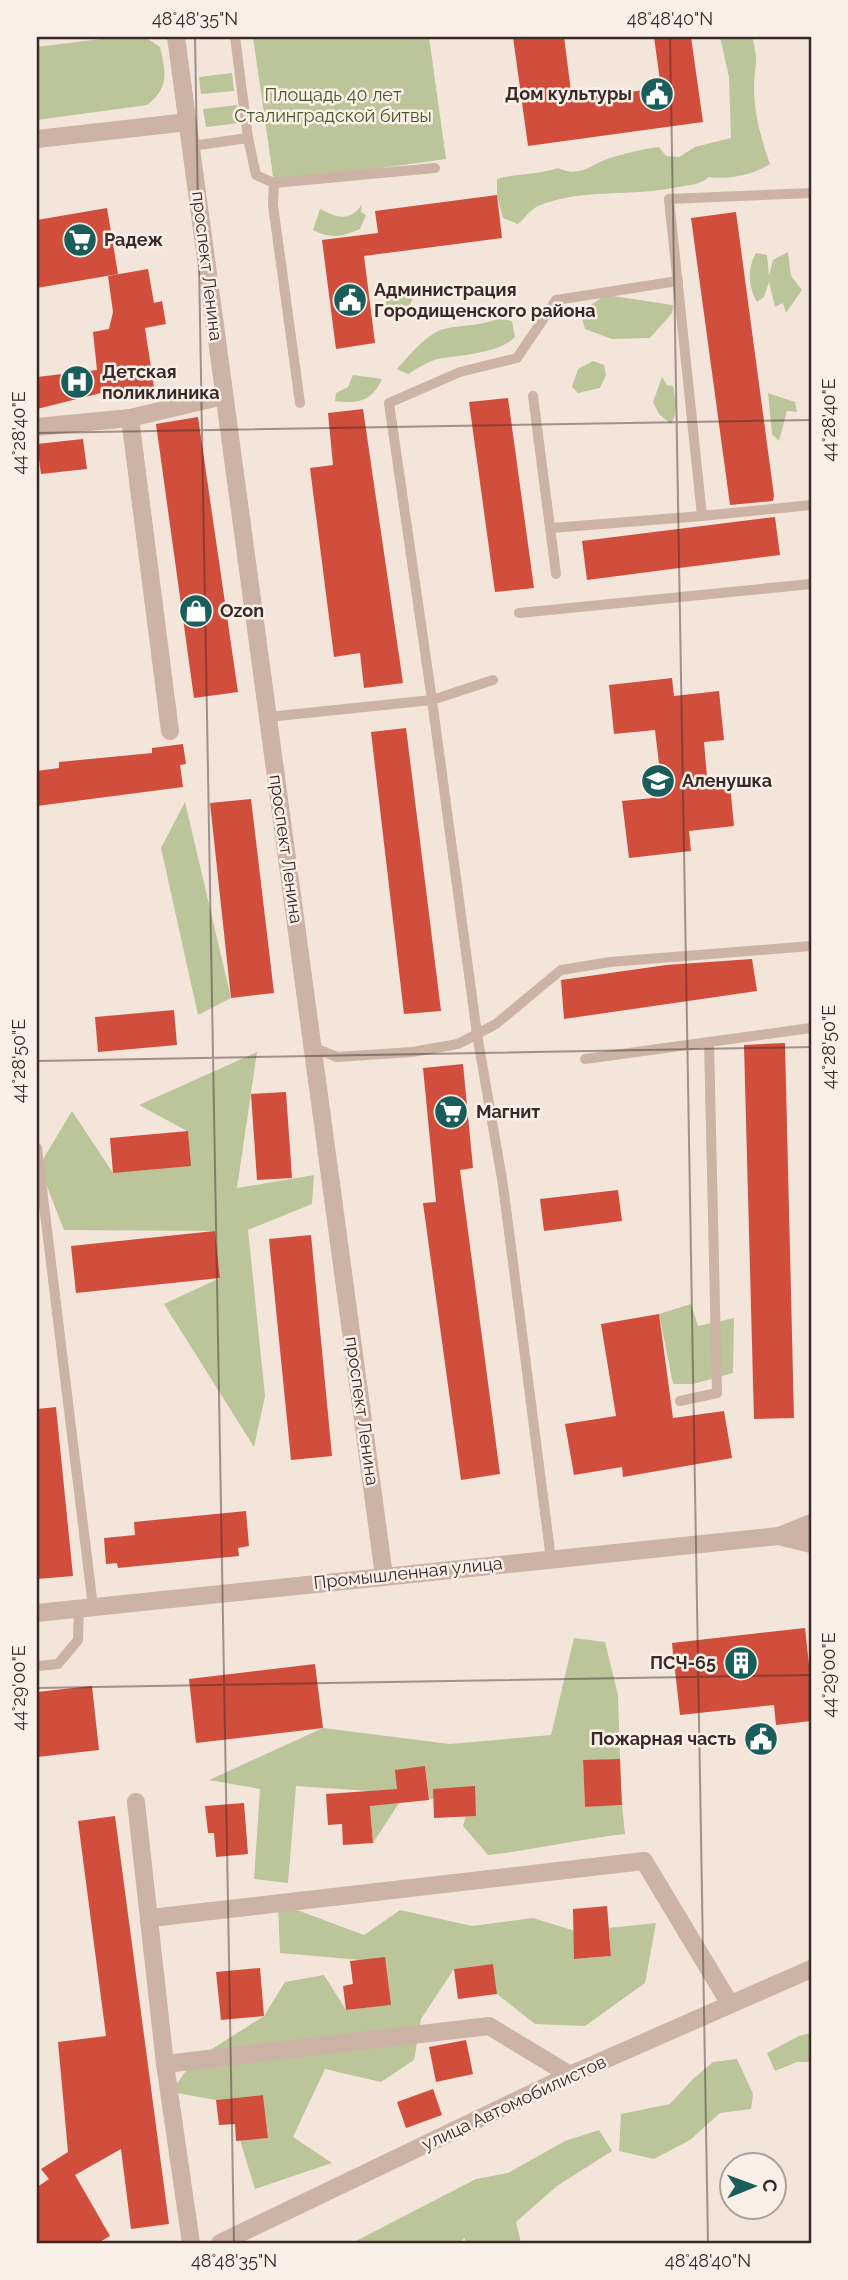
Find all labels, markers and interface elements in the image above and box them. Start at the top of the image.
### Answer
text: 48°48'35"N [152,8,238,29]
text: 48°48'40"N [627,8,713,29]
public building icon: Дом культуры [638,75,676,113]
place label: Дом культуры [505,83,632,104]
park label: Площадь 40 лет Сталинградской битвы [234,84,432,126]
street label: проспект Ленина [188,190,227,342]
supermarket icon: Радеж [61,221,99,259]
place label: Радеж [104,229,164,250]
place label: Администрация Городищенского района [374,279,596,321]
public building icon: Администрация Городищенского района [331,281,369,319]
place label: Детская поликлиника [102,361,220,403]
hospital icon: Детская поликлиника [58,363,96,401]
text: 44°28'40"E [818,378,839,462]
text: 44°28'40"E [8,391,29,475]
shop icon: Ozon [177,592,215,630]
place label: Ozon [220,600,264,621]
school or university icon: Аленушка [639,762,677,800]
place label: Аленушка [682,770,772,791]
street label: проспект Ленина [266,773,307,925]
text: 44°28'50"E [818,1005,839,1089]
text: 44°28'50"E [8,1019,29,1103]
supermarket icon: Магнит [432,1093,470,1131]
place label: Магнит [476,1101,540,1122]
street label: проспект Ленина [342,1335,383,1487]
street label: Промышленная улица [312,1552,503,1593]
text: 44°29'00"E [818,1632,839,1718]
building icon: ПСЧ-65 [722,1644,760,1682]
text: 44°29'00"E [8,1645,29,1731]
place label: ПСЧ-65 [650,1652,716,1673]
public building icon: Пожарная часть [742,1720,780,1758]
place label: Пожарная часть [590,1728,736,1749]
street label: улица Автомобилистов [418,2051,609,2154]
north arrow [718,2150,788,2220]
text: С [759,2179,781,2192]
text: 48°48'35"N [191,2250,277,2271]
text: 48°48'40"N [665,2250,751,2271]

